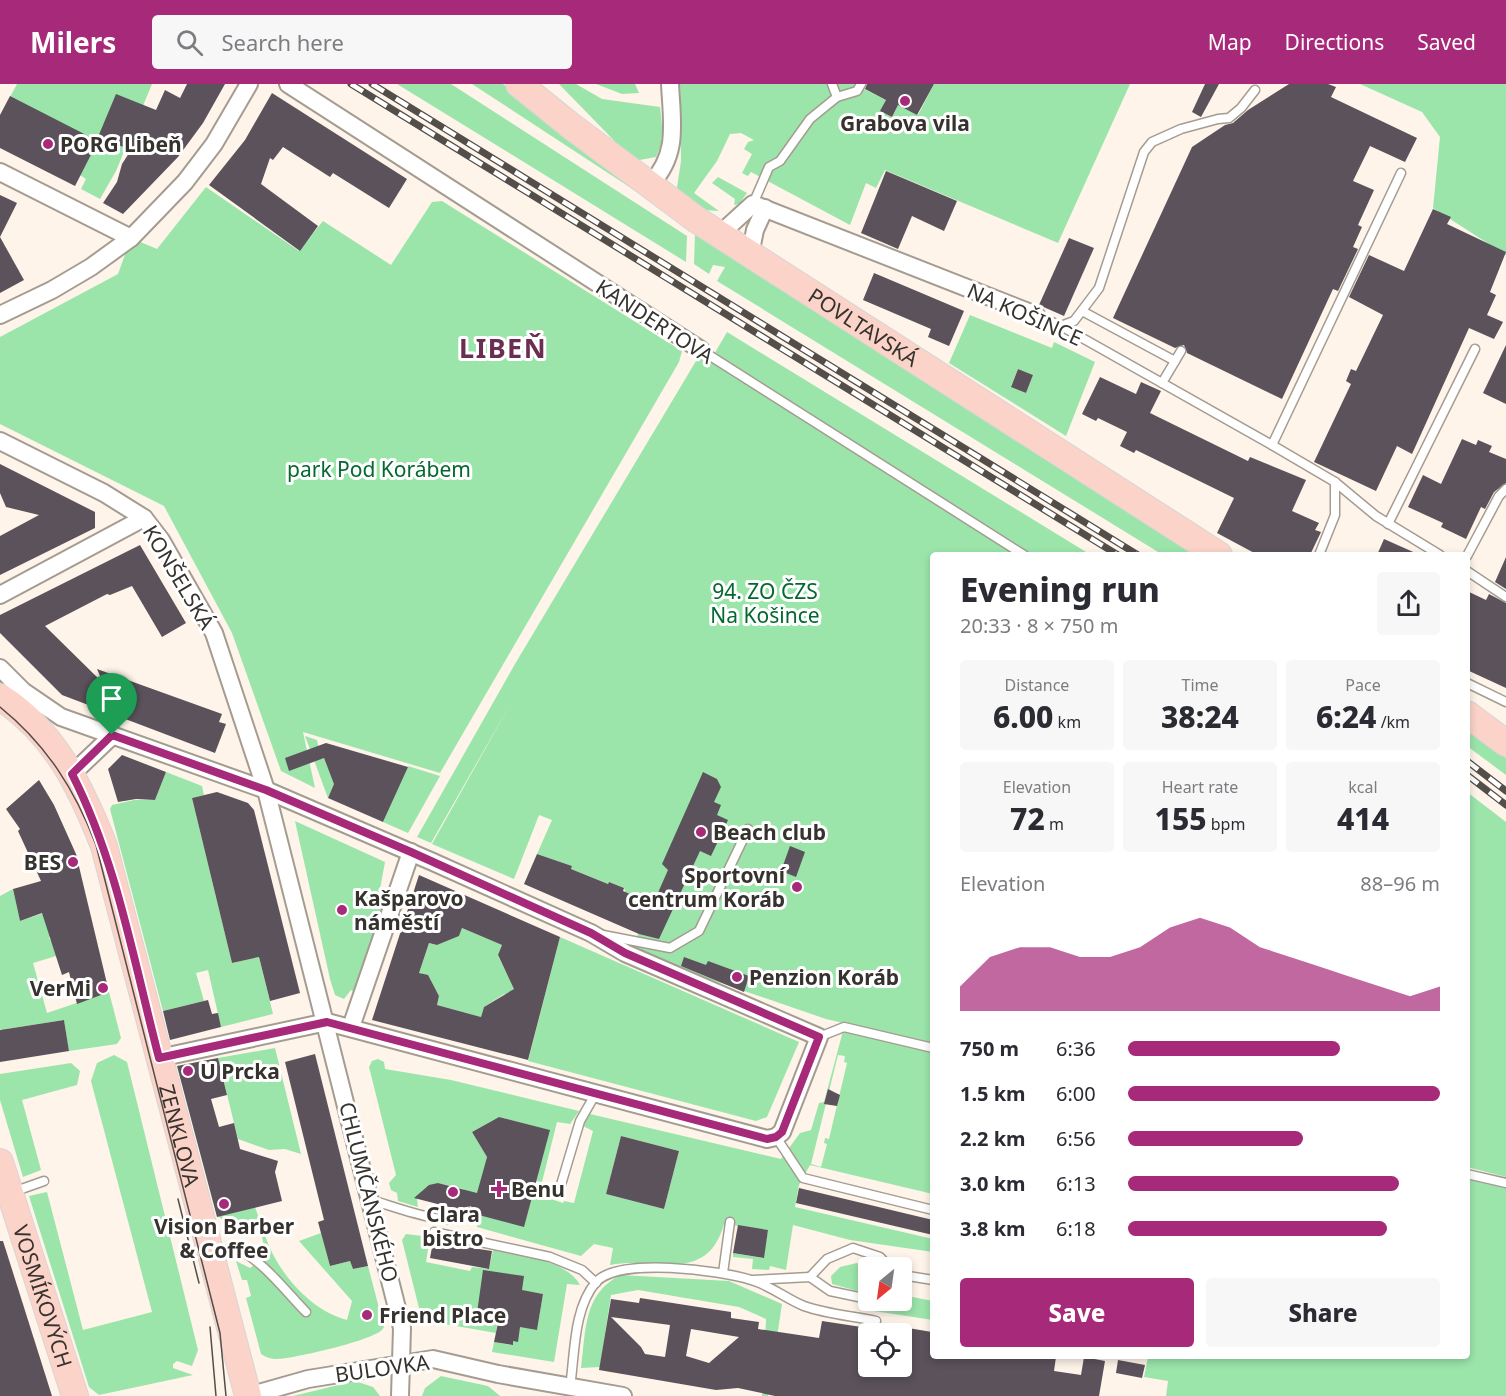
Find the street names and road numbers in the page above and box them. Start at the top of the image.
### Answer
street label: KANDERTOVA [591,272,720,370]
street label: NA KOŠINCE [963,276,1087,352]
street label: POVLTAVSKÁ [803,281,924,373]
street label: KONŠELSKÁ [137,520,221,635]
street label: ZENKLOVA [153,1081,207,1190]
street label: CHLUMČANSKÉHO [333,1099,405,1285]
street label: VOSMÍKOVÝCH [7,1221,79,1371]
street label: BULOVKA [333,1347,431,1388]

